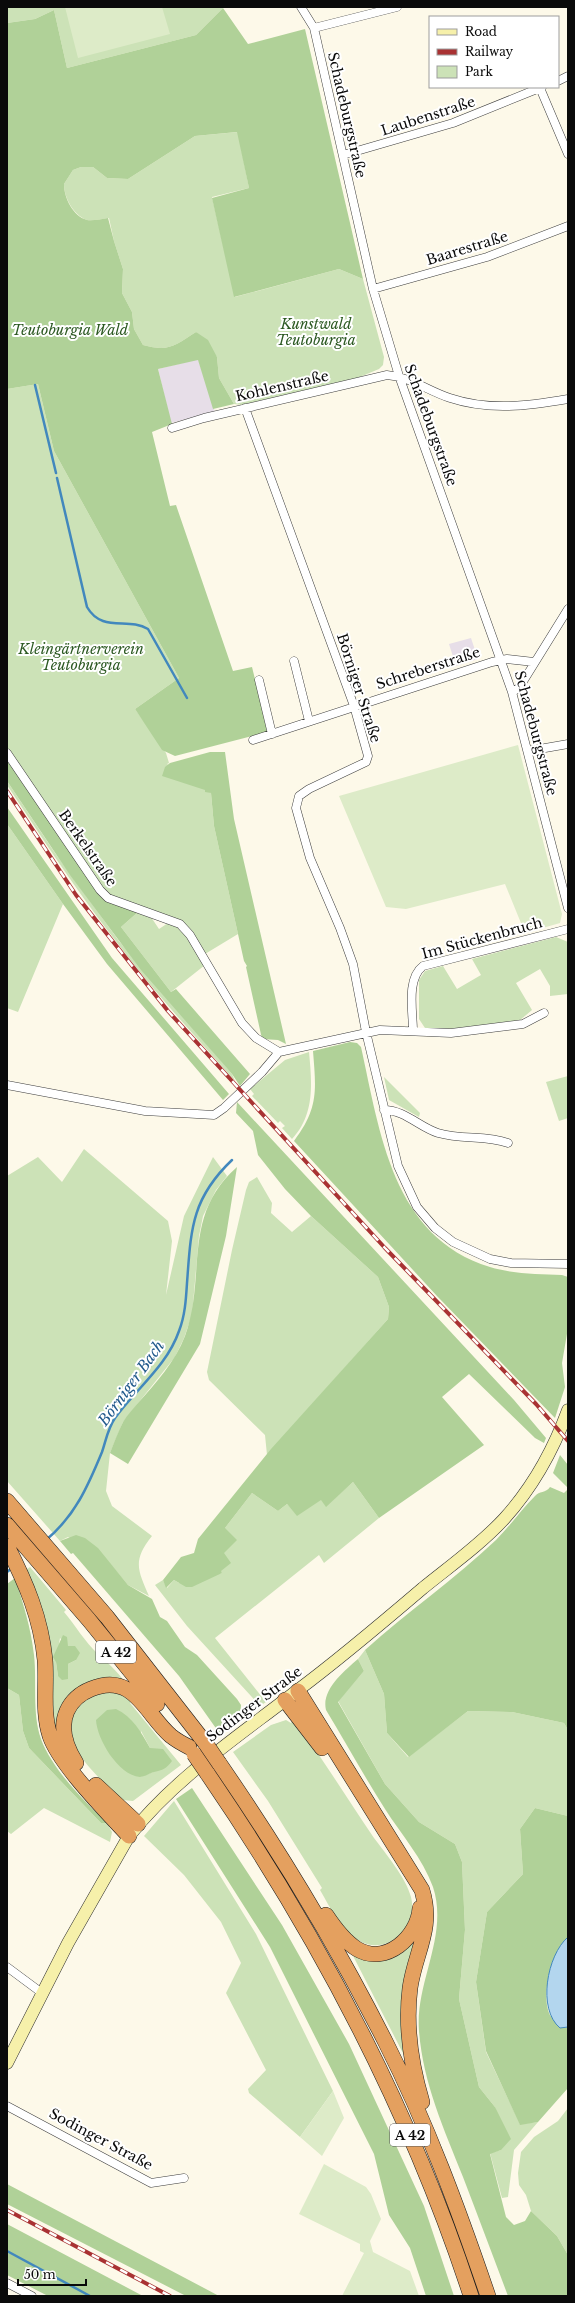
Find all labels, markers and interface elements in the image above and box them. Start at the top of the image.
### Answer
legend [429,16,559,88]
text: Road [465,24,497,39]
text: Railway [465,44,514,59]
street label: Schadeburgstraße [324,50,370,180]
text: Park [465,64,493,79]
street label: Laubenstraße [379,92,477,140]
street label: Baarestraße [424,227,510,269]
park label: Kunstwald Teutoburgia [276,315,356,349]
park label: Teutoburgia Wald [12,321,129,339]
street label: Schadeburgstraße [401,361,461,489]
street label: Kohlenstraße [234,367,330,405]
street label: Börniger Straße [333,631,385,745]
park label: Kleingärtnerverein Teutoburgia [17,640,144,674]
street label: Schreberstraße [374,643,482,693]
street label: Schadeburgstraße [511,669,561,797]
street label: Berkelstraße [55,806,121,890]
street label: Im Stückenbruch [420,913,545,963]
water label: Börniger Bach [93,1336,169,1430]
road number: A 42 [96,1641,136,1663]
street label: Sodinger Straße [203,1662,305,1746]
street label: Sodinger Straße [46,2104,156,2174]
road number: A 42 [390,2124,430,2146]
scale bar [18,2261,86,2287]
text: 50 m [24,2267,56,2282]

